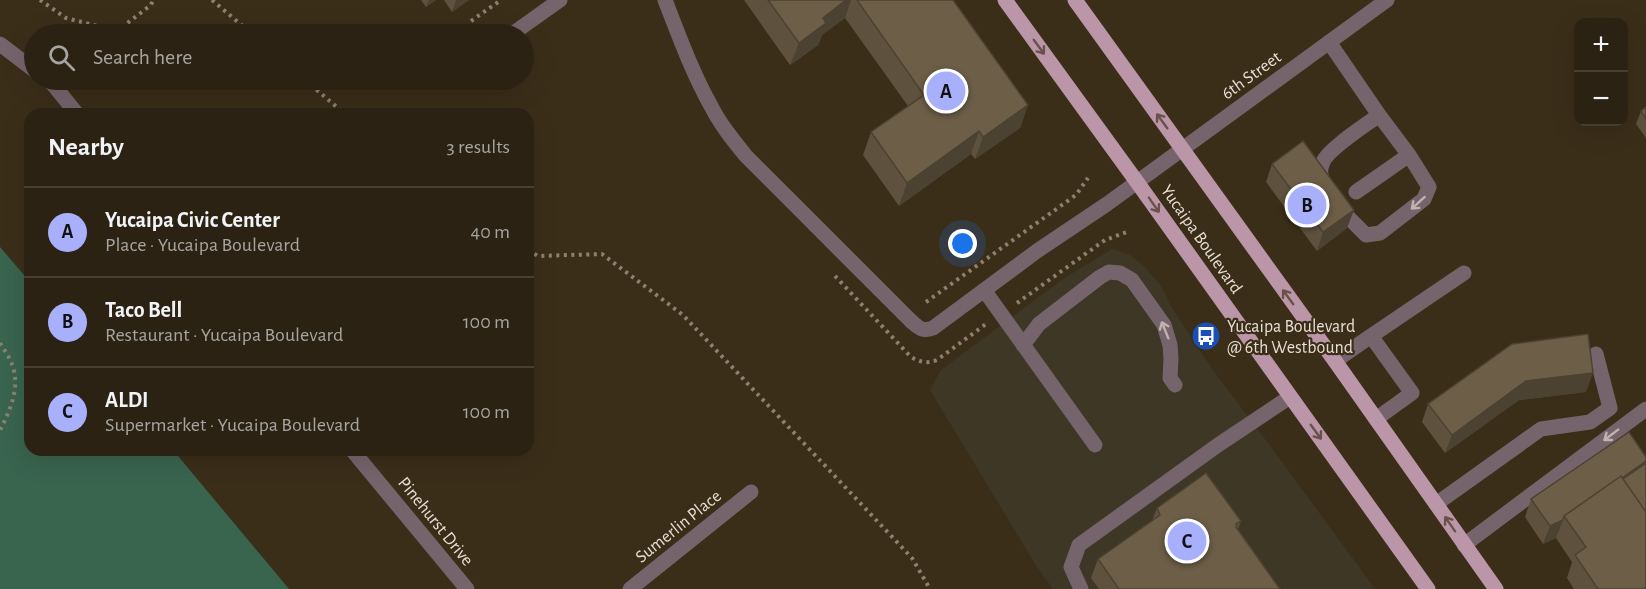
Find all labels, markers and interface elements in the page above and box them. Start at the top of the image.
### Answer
map controls [1574,18,1628,126]
button: + [1574,18,1628,72]
search box [24,24,534,90]
one-way arrow [1033,39,1045,55]
icon: search [45,41,78,74]
text: Search here [93,46,192,68]
street label: 6th Street [1218,48,1285,103]
pin: A [926,68,966,113]
button: − [1574,72,1628,126]
one-way arrow [1156,114,1168,130]
text: Nearby [48,134,124,160]
text: 3 results [446,137,510,157]
street label: Yucaipa Boulevard [1157,182,1245,297]
pin: B [1288,182,1326,228]
one-way arrow [1410,196,1425,210]
one-way arrow [1148,197,1160,213]
text: Yucaipa Civic Center [105,209,280,231]
text: A [62,222,74,242]
text: 40 m [471,222,510,242]
your location [948,229,977,258]
text: Place · Yucaipa Boulevard [105,235,300,255]
one-way arrow [1282,289,1295,305]
text: Taco Bell [105,299,182,321]
text: B [62,312,73,332]
text: 100 m [463,312,510,332]
place label: Yucaipa Boulevard @ 6th Westbound [1227,318,1355,357]
bus stop icon: Yucaipa Boulevard @ 6th Westbound [1190,320,1222,352]
one-way arrow [1159,321,1170,340]
text: Restaurant · Yucaipa Boulevard [105,325,343,345]
text: ALDI [105,389,149,411]
text: C [62,402,73,422]
text: 100 m [463,402,510,422]
text: Supermarket · Yucaipa Boulevard [105,415,360,435]
one-way arrow [1310,424,1322,440]
one-way arrow [1604,429,1620,442]
street label: Pinehurst Drive [394,474,476,569]
street label: Sumerlin Place [632,487,725,567]
one-way arrow [1444,516,1456,533]
pin: C [1168,518,1206,564]

